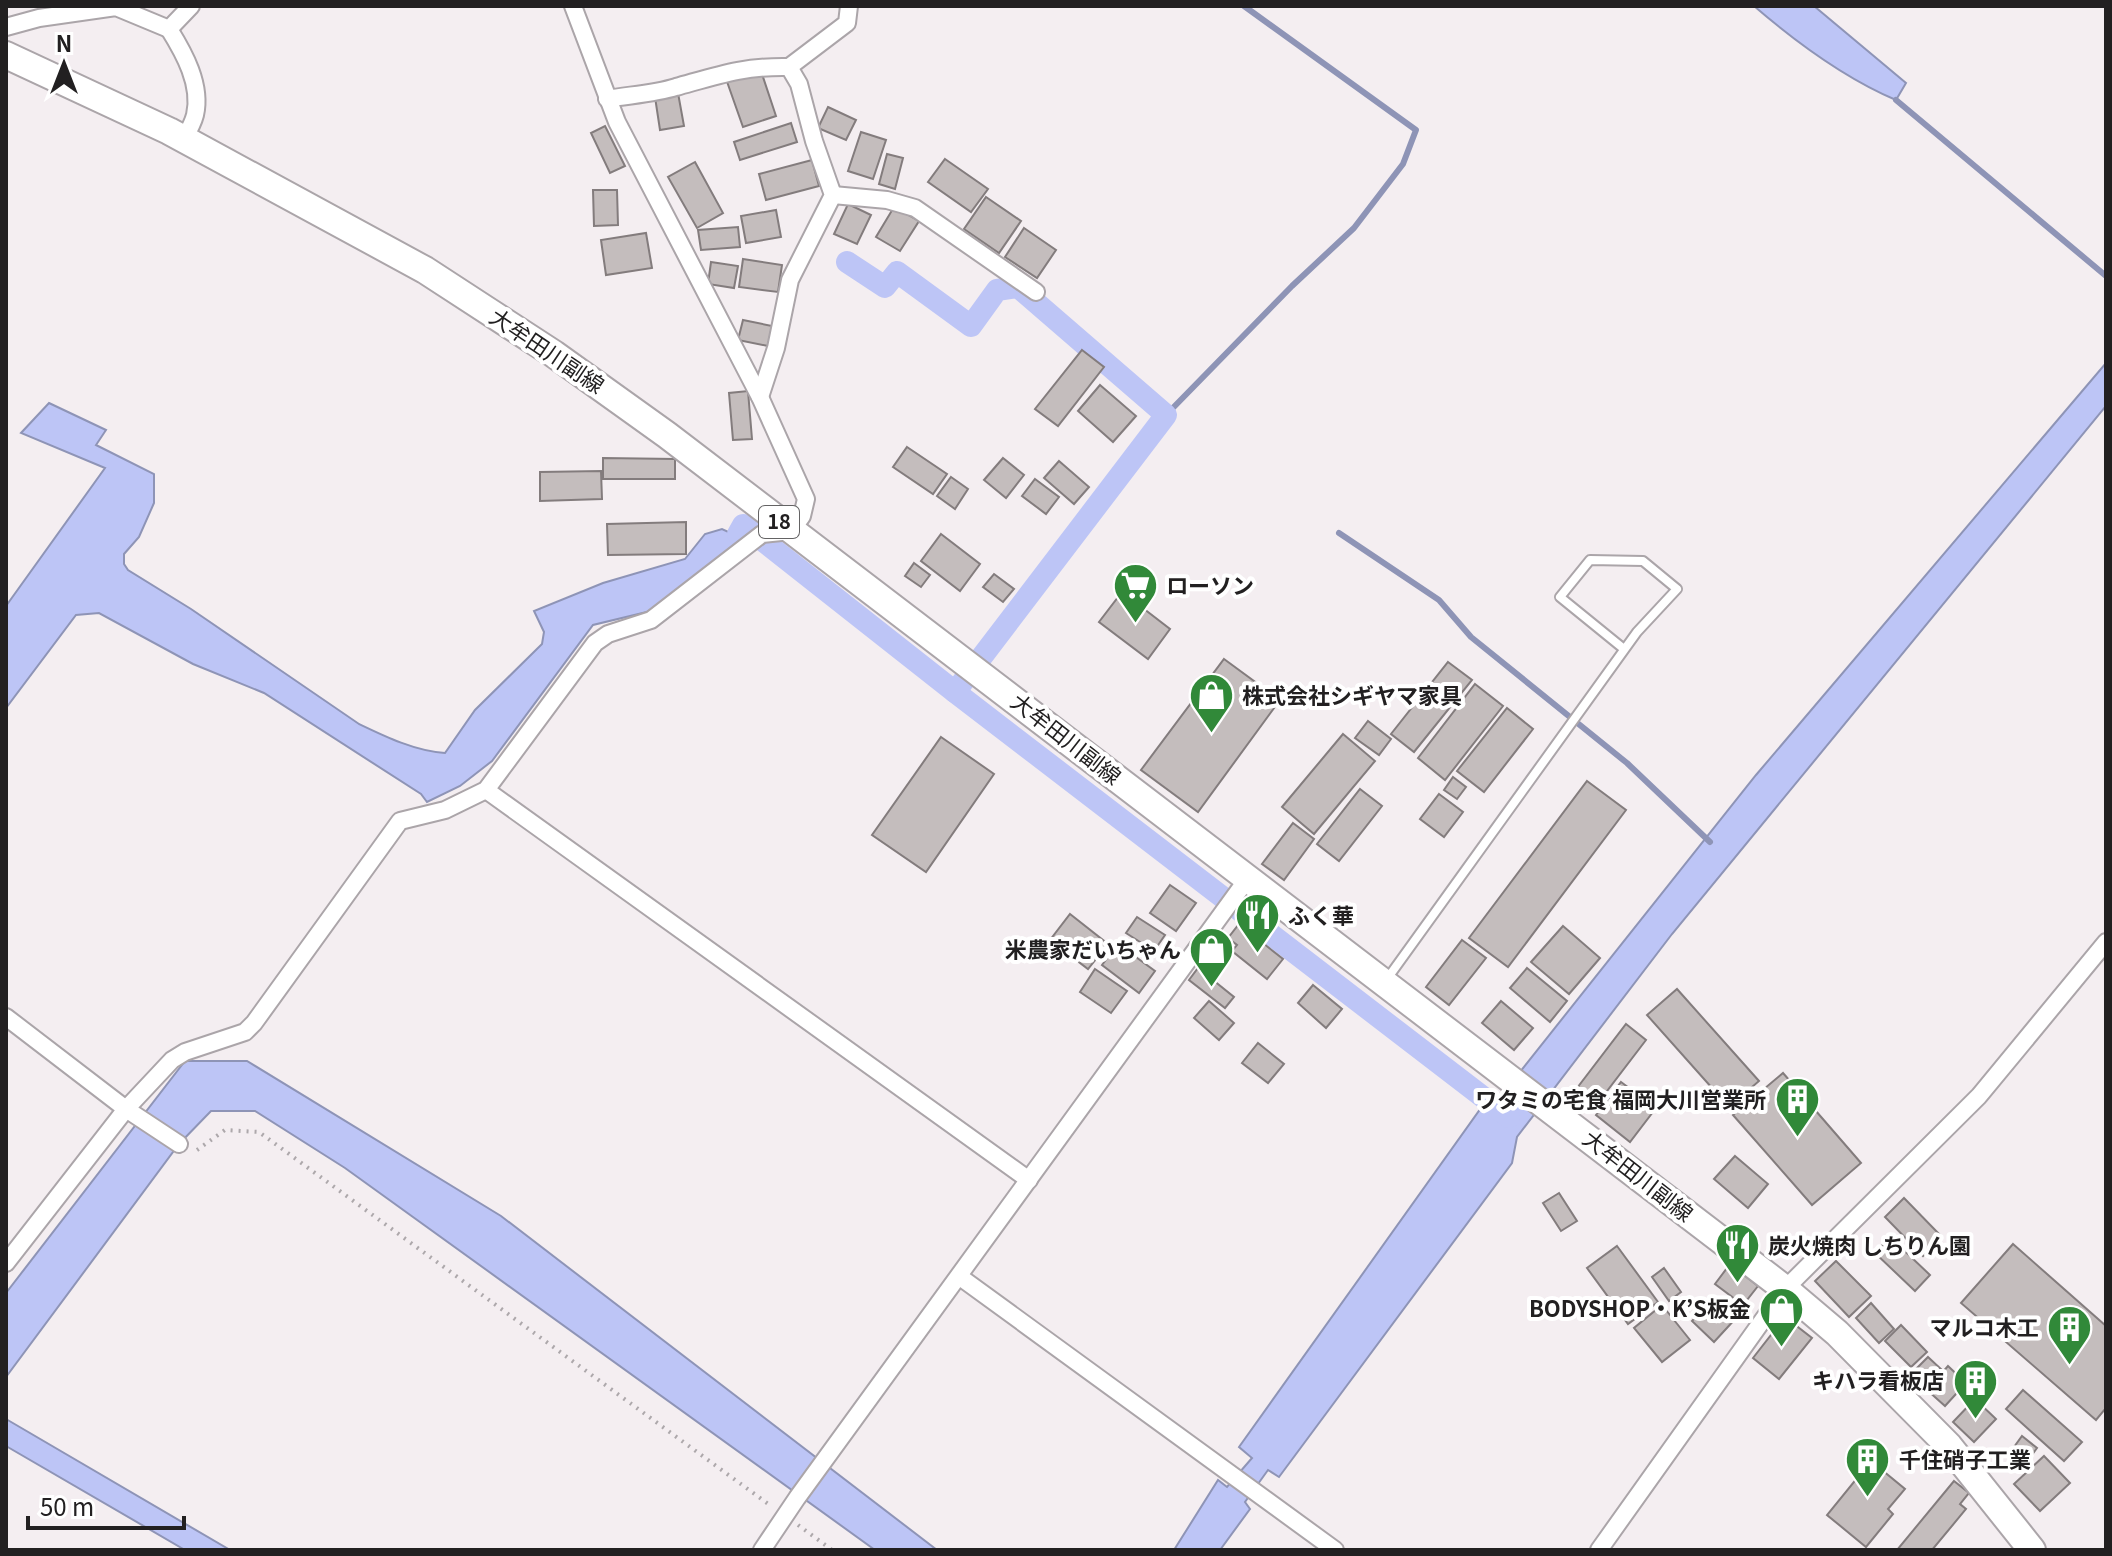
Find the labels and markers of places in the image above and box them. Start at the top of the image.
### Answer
supermarket icon: ローソン [1111,562,1159,625]
place label: ローソン [1166,568,1254,600]
shop icon: 株式会社シギヤマ家具 [1187,672,1235,735]
place label: 株式会社シギヤマ家具 [1242,678,1462,710]
restaurant icon: ふく華 [1233,892,1281,955]
place label: ふく華 [1288,898,1354,930]
shop icon: 米農家だいちゃん [1188,926,1236,989]
place label: 米農家だいちゃん [1005,932,1181,964]
building icon: ワタミの宅食 福岡大川営業所 [1773,1076,1821,1139]
place label: ワタミの宅食 福岡大川営業所 [1475,1082,1766,1114]
restaurant icon: 炭火焼肉 しちりん園 [1713,1222,1761,1285]
place label: 炭火焼肉 しちりん園 [1768,1228,1971,1260]
shop icon: BODYSHOP・K’S板金 [1758,1285,1806,1348]
place label: BODYSHOP・K’S板金 [1529,1291,1751,1323]
building icon: マルコ木工 [2046,1304,2094,1367]
place label: マルコ木工 [1929,1310,2039,1342]
building icon: キハラ看板店 [1951,1357,1999,1420]
place label: キハラ看板店 [1812,1363,1944,1395]
building icon: 千住硝子工業 [1844,1436,1892,1499]
place label: 千住硝子工業 [1899,1442,2031,1474]

